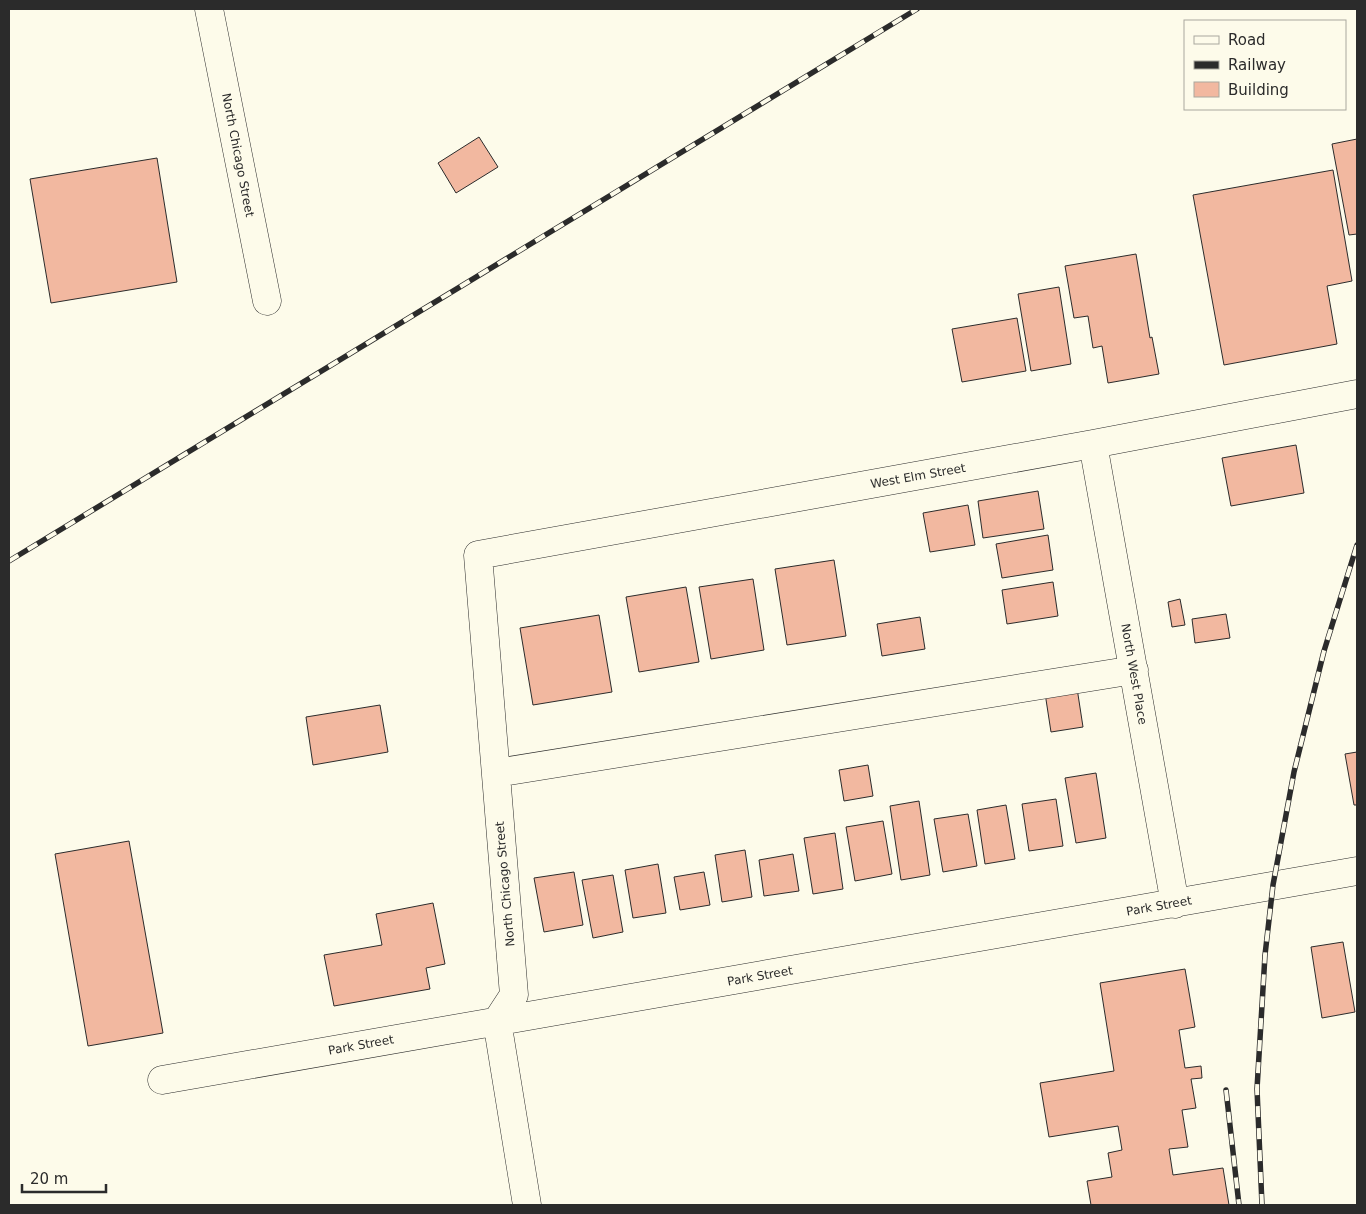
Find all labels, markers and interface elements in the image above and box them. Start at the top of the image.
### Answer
legend [1184,20,1346,110]
text: Road [1228,31,1266,49]
text: Railway [1228,56,1286,74]
text: Building [1228,81,1289,99]
street label: North Chicago Street [219,92,257,218]
street label: West Elm Street [869,461,967,491]
street label: North West Place [1118,622,1150,726]
street label: North Chicago Street [493,820,517,947]
street label: Park Street [1125,893,1193,919]
street label: Park Street [726,963,794,989]
street label: Park Street [327,1032,395,1058]
scale bar [22,1162,106,1194]
text: 20 m [30,1170,68,1188]

